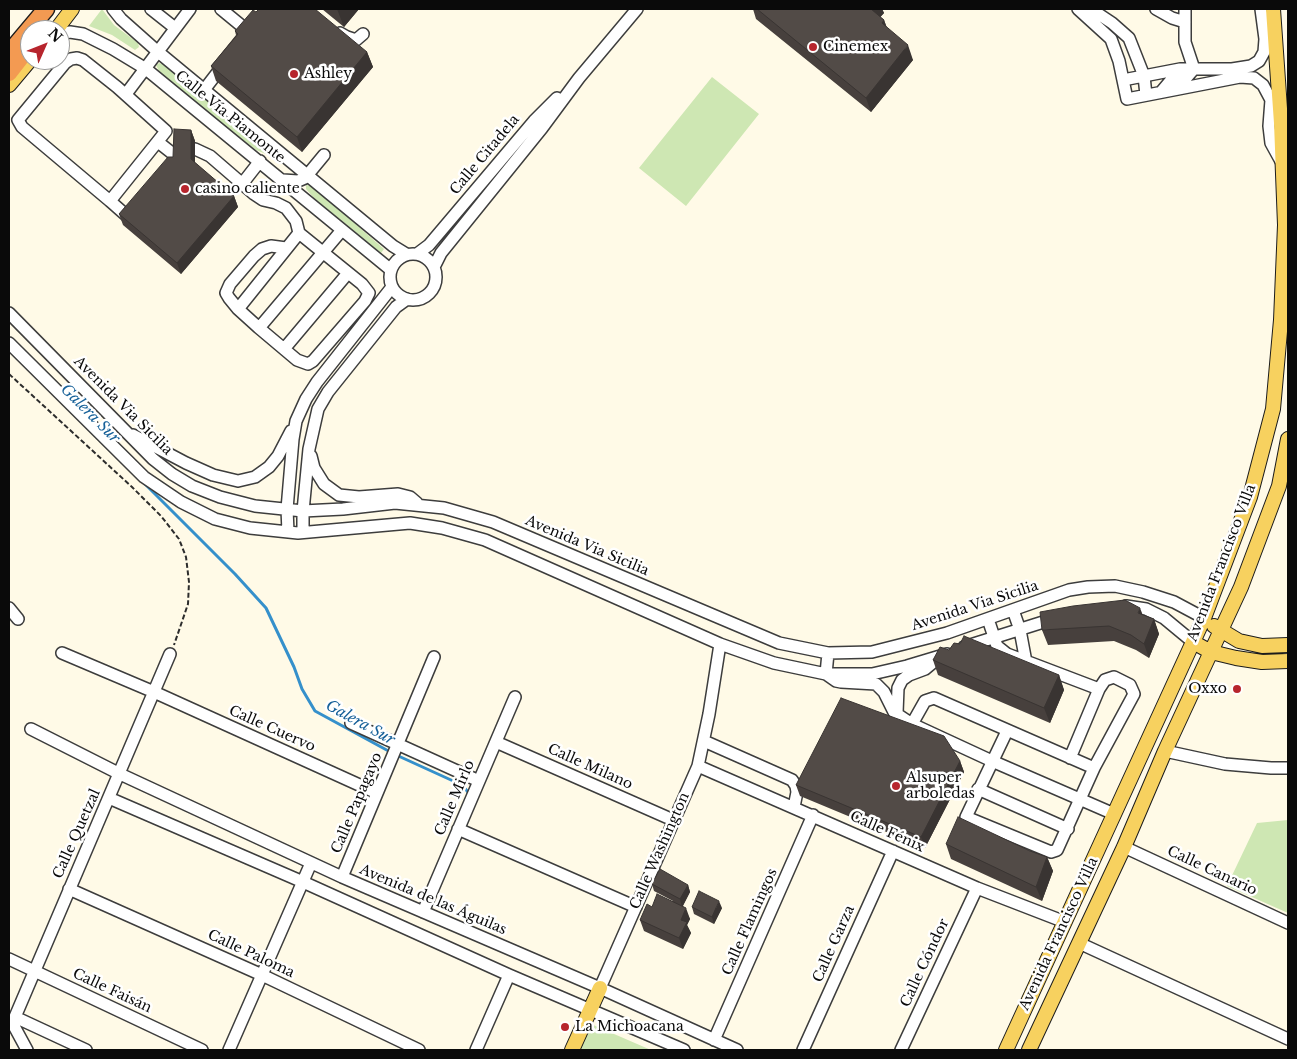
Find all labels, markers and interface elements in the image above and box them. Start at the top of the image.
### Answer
north arrow [20,20,70,70]
text: N [44,24,66,46]
place label: Cinemex [823,39,888,55]
marker: Cinemex [807,41,819,53]
place label: Ashley [304,66,352,82]
street label: Calle Vía Piamonte [172,68,288,166]
marker: Ashley [288,68,300,80]
street label: Calle Citadela [447,112,523,198]
place label: casino caliente [195,181,300,197]
marker: casino caliente [179,183,191,195]
street label: Avenida Via Sicilia [70,353,176,459]
water label: Galera Sur [57,381,123,447]
street label: Avenida Francisco Villa [1184,482,1260,644]
street label: Avenida Via Sicilia [523,512,651,580]
street label: Avenida Via Sicilia [909,578,1041,634]
place label: Oxxo [1188,681,1227,697]
marker: Oxxo [1231,683,1243,695]
water label: Galera Sur [322,697,398,749]
street label: Calle Cuervo [226,702,318,756]
street label: Calle Milano [545,741,635,793]
street label: Calle Papagayo [328,750,386,856]
street label: Calle Mirlo [432,758,478,838]
place label: Alsuper arboledas [906,770,975,802]
marker: Alsuper arboledas [890,780,902,792]
street label: Calle Quetzal [50,787,104,881]
street label: Calle Washington [627,790,693,912]
street label: Calle Fénix [847,808,927,856]
street label: Calle Canario [1164,843,1260,899]
street label: Avenida Francisco Villa [1016,855,1102,1013]
street label: Avenida de las Águilas [357,861,509,939]
street label: Calle Flamingos [719,866,781,978]
street label: Calle Garza [810,903,858,985]
street label: Calle Cóndor [897,916,953,1010]
street label: Calle Paloma [205,927,297,981]
street label: Calle Faisán [70,965,154,1017]
place label: La Michoacana [575,1019,684,1035]
marker: La Michoacana [559,1021,571,1033]

